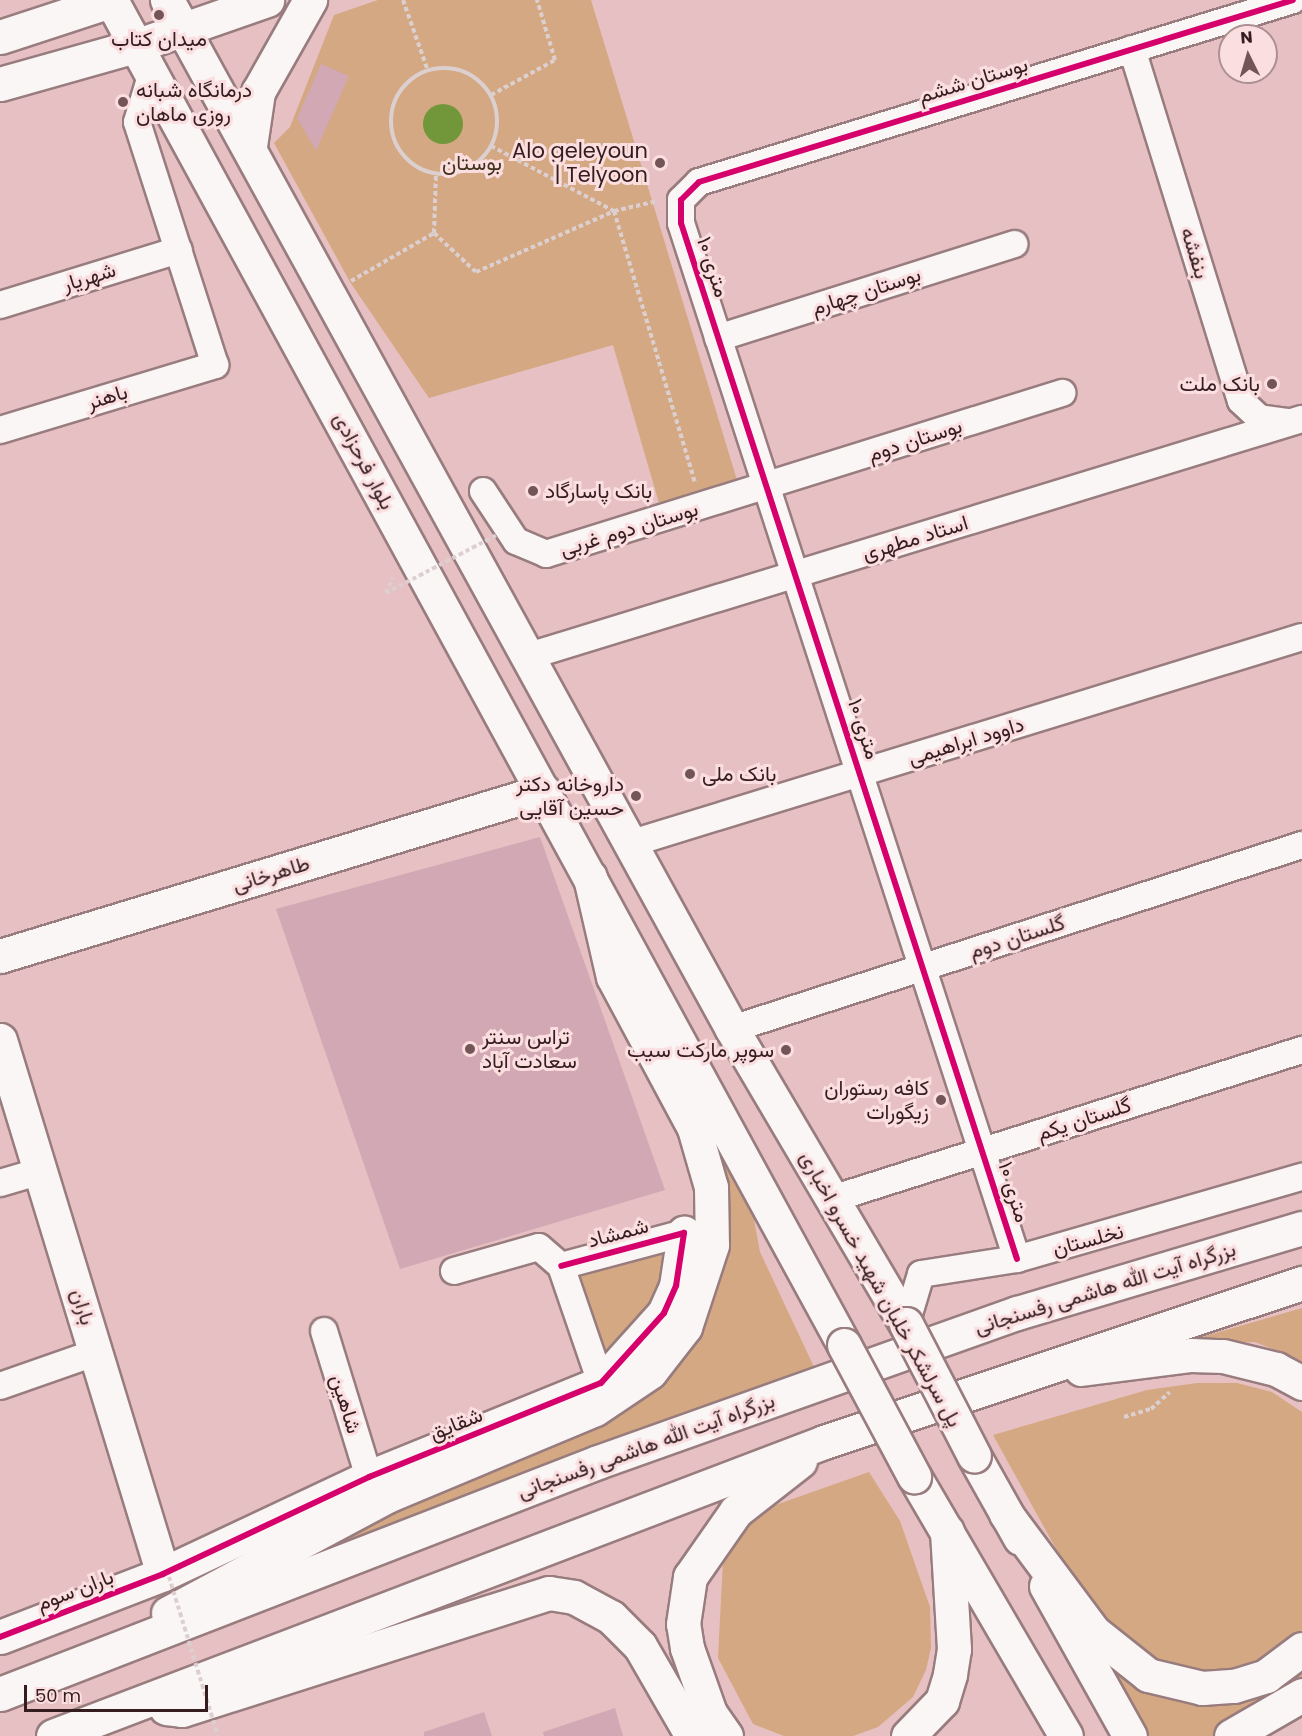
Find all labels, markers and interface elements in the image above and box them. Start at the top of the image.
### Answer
marker: میدان کتاب [150,6,168,24]
north arrow [1218,24,1278,84]
place label: میدان کتاب [111,26,207,52]
text: N [1240,26,1254,50]
street label: بوستان ششم [915,51,1031,109]
place label: درمانگاه شبانه روزی ماهان [136,77,252,127]
marker: درمانگاه شبانه روزی ماهان [114,93,132,111]
place label: Alo geleyoun | Telyoon [512,138,648,188]
park label: بوستان [442,150,502,176]
marker: Alo geleyoun | Telyoon [653,156,667,170]
street label: بنفشه [1175,224,1215,282]
street label: ۱۰ متری [691,234,735,300]
street label: شهریار [59,257,119,297]
street label: بوستان چهارم [808,261,924,321]
place label: بانک ملت [1180,371,1260,397]
marker: بانک ملت [1265,377,1279,391]
street label: باهنر [83,379,131,415]
street label: بلوار فرحزادی [328,408,400,514]
street label: بوستان دوم [865,413,965,467]
place label: بانک پاسارگاد [545,478,652,504]
marker: بانک پاسارگاد [526,484,540,498]
street label: بوستان دوم غربی [557,496,701,562]
street label: استاد مطهری [859,510,971,566]
street label: ۱۰ متری [842,696,886,762]
street label: داوود ابراهیمی [905,711,1027,771]
place label: بانک ملی [702,761,777,787]
marker: بانک ملی [683,767,697,781]
place label: داروخانه دکتر حسین آقایی [516,771,624,821]
marker: داروخانه دکتر حسین آقایی [629,789,643,803]
street label: طاهرخانی [229,850,313,898]
street label: گلستان دوم [966,910,1068,964]
place label: تراس سنتر سعادت آباد [482,1024,577,1074]
place label: سوپر مارکت سیب [627,1037,774,1063]
marker: تراس سنتر سعادت آباد [463,1042,477,1056]
marker: سوپر مارکت سیب [779,1043,793,1057]
place label: کافه رستوران زیگورات [824,1075,929,1125]
street label: گلستان یکم [1034,1092,1134,1146]
marker: کافه رستوران زیگورات [934,1093,948,1107]
street label: پل سرلشکر خلبان شهید خسرو اخباری [794,1147,968,1431]
street label: ۱۰ متری [993,1159,1035,1225]
street label: شمشاد [585,1213,651,1253]
street label: نخلستان [1050,1218,1126,1262]
street label: بزرگراه آیت الله هاشمی رفسنجانی [971,1236,1239,1340]
street label: باران [66,1286,100,1328]
street label: شاهین [325,1372,367,1436]
street label: بزرگراه آیت الله هاشمی رفسنجانی [514,1388,778,1504]
street label: شقایق [426,1402,486,1446]
street label: باران سوم [33,1564,117,1616]
scale bar [27,1673,212,1711]
text: 50 m [35,1683,81,1708]

